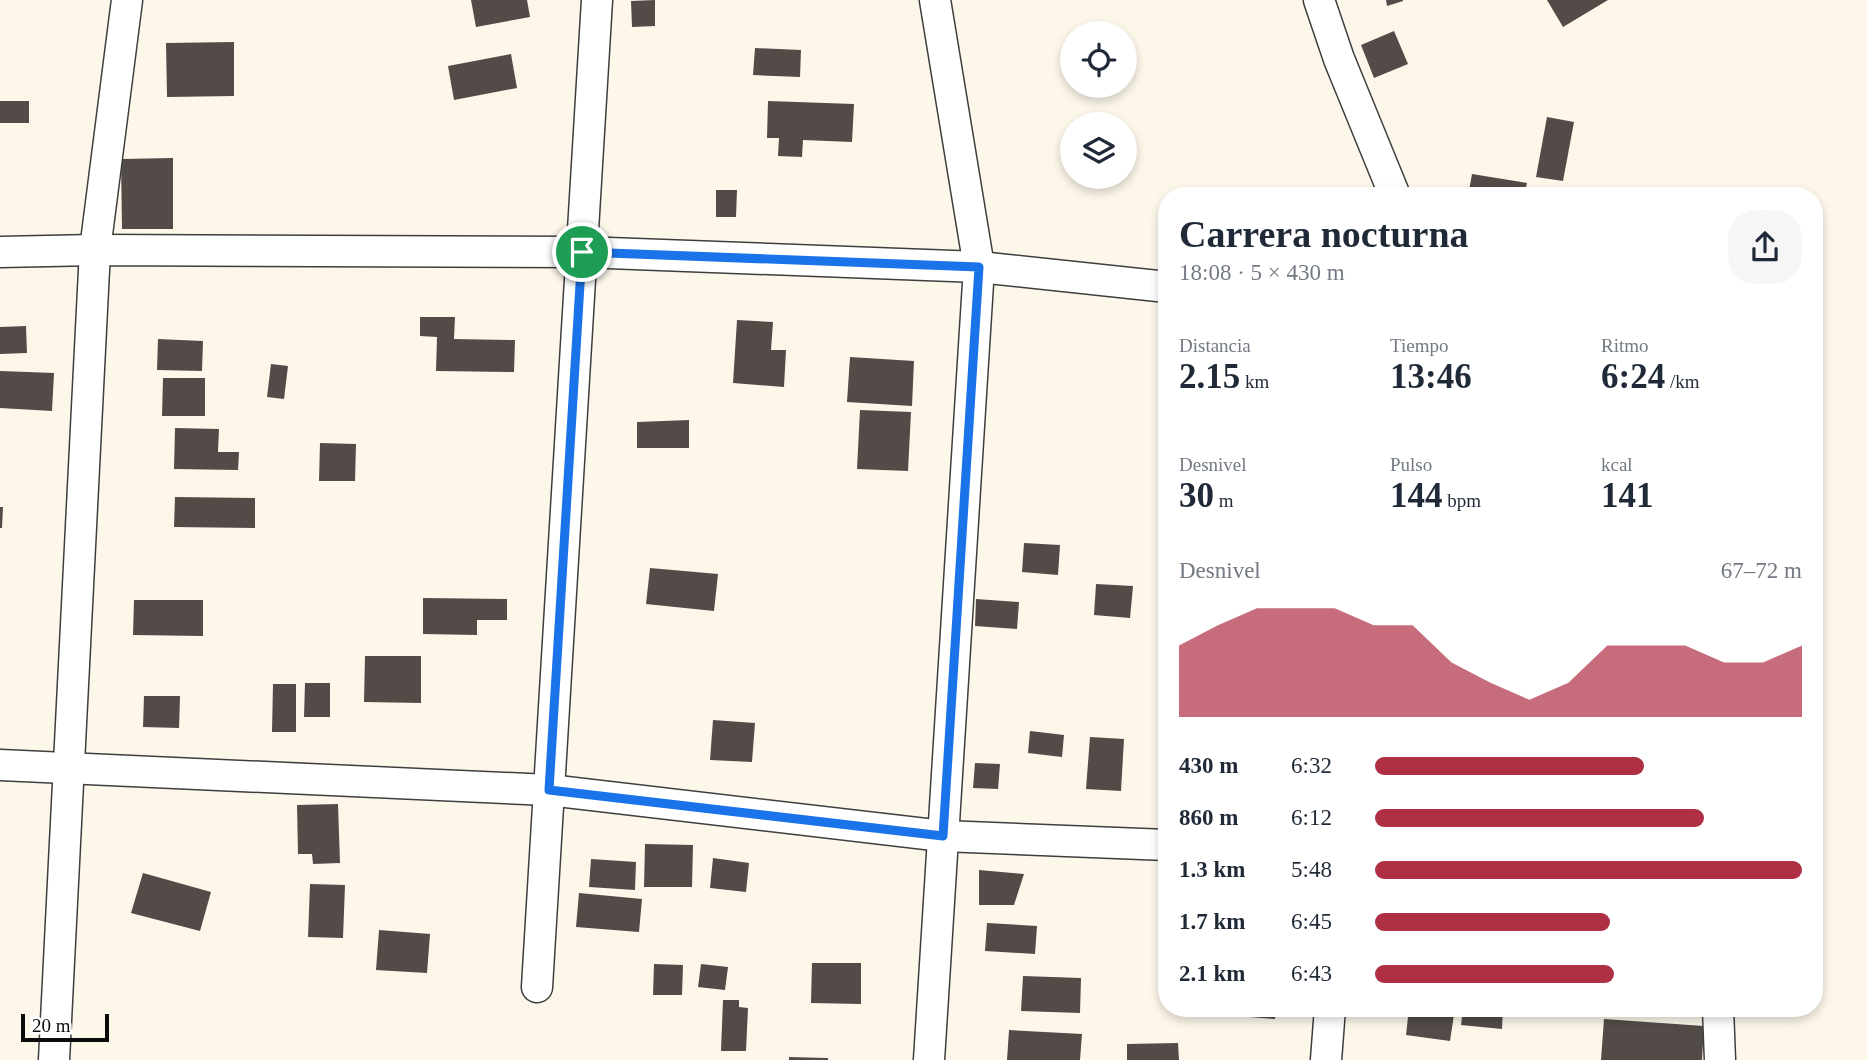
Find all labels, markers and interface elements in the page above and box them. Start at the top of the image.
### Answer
map controls [1060,21,1137,189]
button: locate [1060,21,1137,98]
button: layers [1060,112,1137,189]
button: share [1728,210,1802,284]
text: Carrera nocturna [1179,213,1469,255]
pin [552,222,612,282]
icon: arrive [563,233,601,271]
text: 18:08 · 5 × 430 m [1179,260,1345,285]
text: Distancia [1179,335,1251,356]
text: Tiempo [1390,335,1448,356]
text: Ritmo [1601,335,1649,356]
text: 2.15 [1179,357,1240,396]
text: 13:46 [1390,357,1472,396]
text: 6:24 [1601,357,1665,396]
text: km [1240,371,1269,392]
text: /km [1665,371,1699,392]
text: Desnivel [1179,454,1247,475]
text: Pulso [1390,454,1432,475]
text: kcal [1601,454,1633,475]
text: 30 [1179,476,1214,515]
text: 144 [1390,476,1443,515]
text: 141 [1601,476,1654,515]
text: m [1214,490,1234,511]
text: bpm [1443,490,1481,511]
text: Desnivel [1179,558,1261,583]
text: 67–72 m [1721,558,1802,583]
text: 430 m [1179,753,1238,778]
text: 6:32 [1291,753,1332,778]
text: 860 m [1179,805,1238,830]
text: 6:12 [1291,805,1332,830]
text: 1.3 km [1179,857,1245,882]
text: 5:48 [1291,857,1332,882]
text: 1.7 km [1179,909,1245,934]
text: 6:45 [1291,909,1332,934]
text: 2.1 km [1179,961,1245,986]
text: 6:43 [1291,961,1332,986]
scale bar [21,1011,108,1043]
text: 20 m [32,1015,71,1036]

